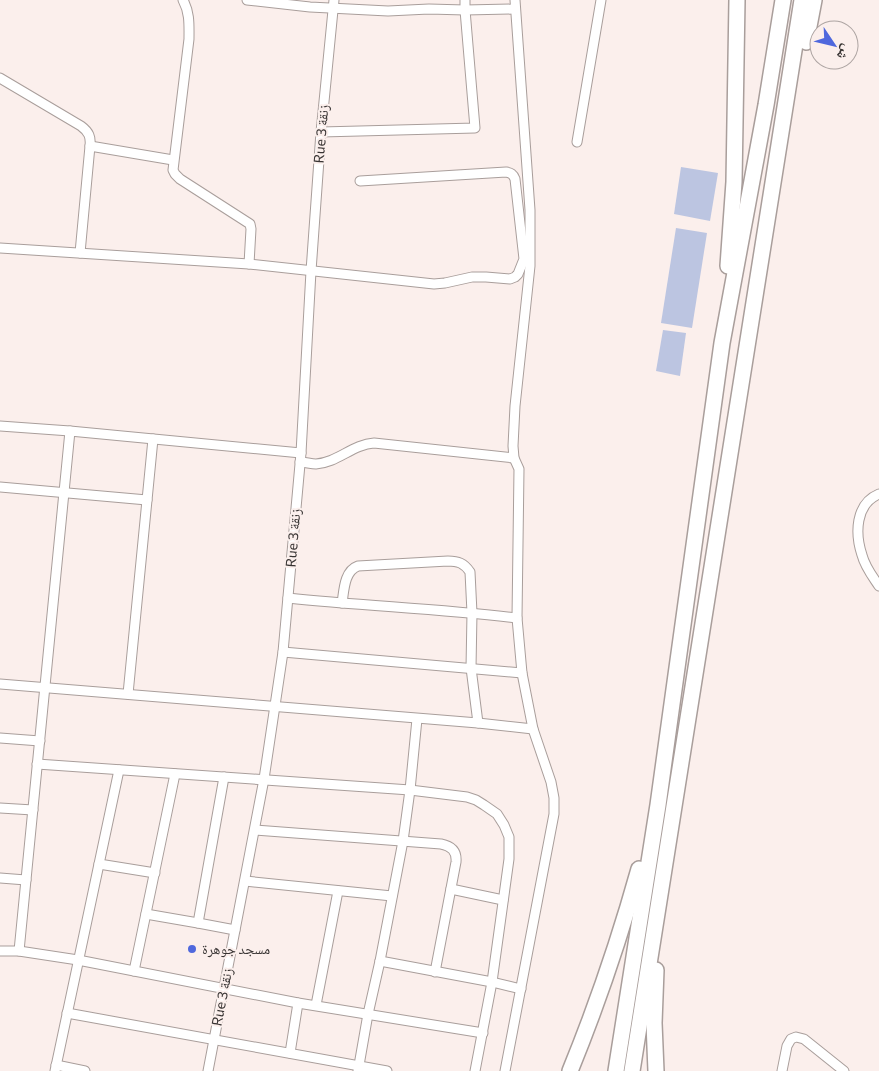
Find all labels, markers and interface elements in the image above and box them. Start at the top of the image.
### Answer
north arrow [809,20,859,70]
text: ش [833,41,856,64]
street label: Rue 3 زنقة [309,104,333,164]
street label: Rue 3 زنقة [281,508,305,568]
place label: مسجد جوهرة [202,940,270,958]
marker: مسجد جوهرة [186,943,198,955]
street label: Rue 3 زنقة [208,966,236,1028]

